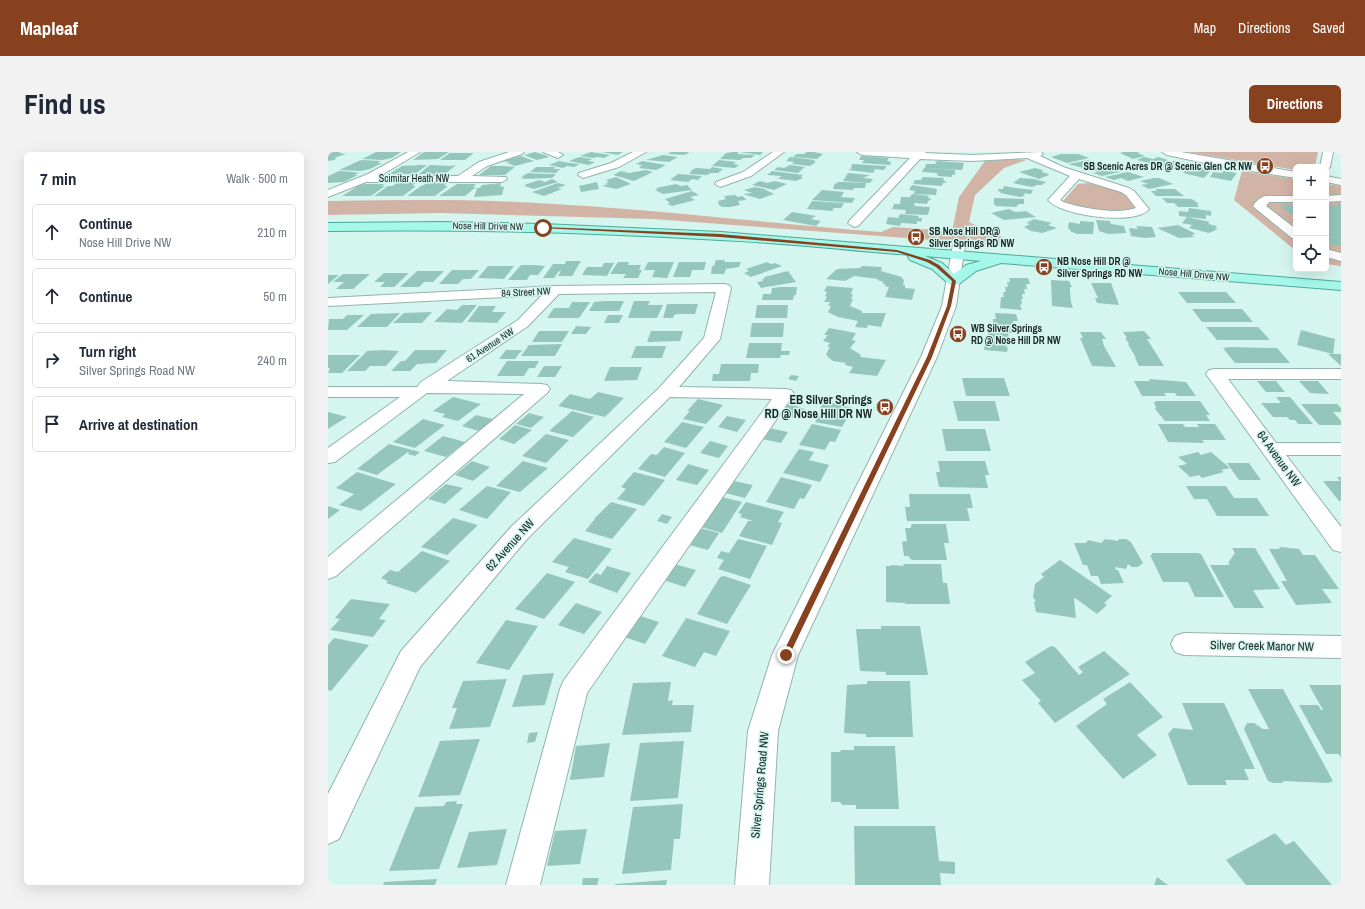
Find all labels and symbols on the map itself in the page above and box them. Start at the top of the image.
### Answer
bus stop icon: SB Scenic Acres DR @ Scenic Glen CR NW [1255,156,1275,176]
place label: SB Scenic Acres DR @ Scenic Glen CR NW [1083,160,1252,173]
street label: Scimitar Heath NW [379,172,450,185]
street label: Nose Hill Drive NW [452,219,524,233]
route start [534,219,552,237]
place label: SB Nose Hill DR@ Silver Springs RD NW [929,225,1014,250]
bus stop icon: SB Nose Hill DR@ Silver Springs RD NW [906,227,926,247]
place label: NB Nose Hill DR @ Silver Springs RD NW [1057,255,1142,280]
bus stop icon: NB Nose Hill DR @ Silver Springs RD NW [1034,257,1054,277]
street label: Nose Hill Drive NW [1158,264,1230,284]
street label: 84 Street NW [501,284,551,300]
place label: WB Silver Springs RD @ Nose Hill DR NW [971,322,1061,347]
bus stop icon: WB Silver Springs RD @ Nose Hill DR NW [948,324,968,344]
street label: 61 Avenue NW [464,325,517,365]
place label: EB Silver Springs RD @ Nose Hill DR NW [765,392,873,422]
bus stop icon: EB Silver Springs RD @ Nose Hill DR NW [875,397,895,417]
street label: 64 Avenue NW [1253,428,1305,491]
street label: 62 Avenue NW [482,515,538,575]
street label: Silver Creek Manor NW [1210,637,1315,655]
route end [777,646,795,664]
street label: Silver Springs Road NW [747,730,773,839]

